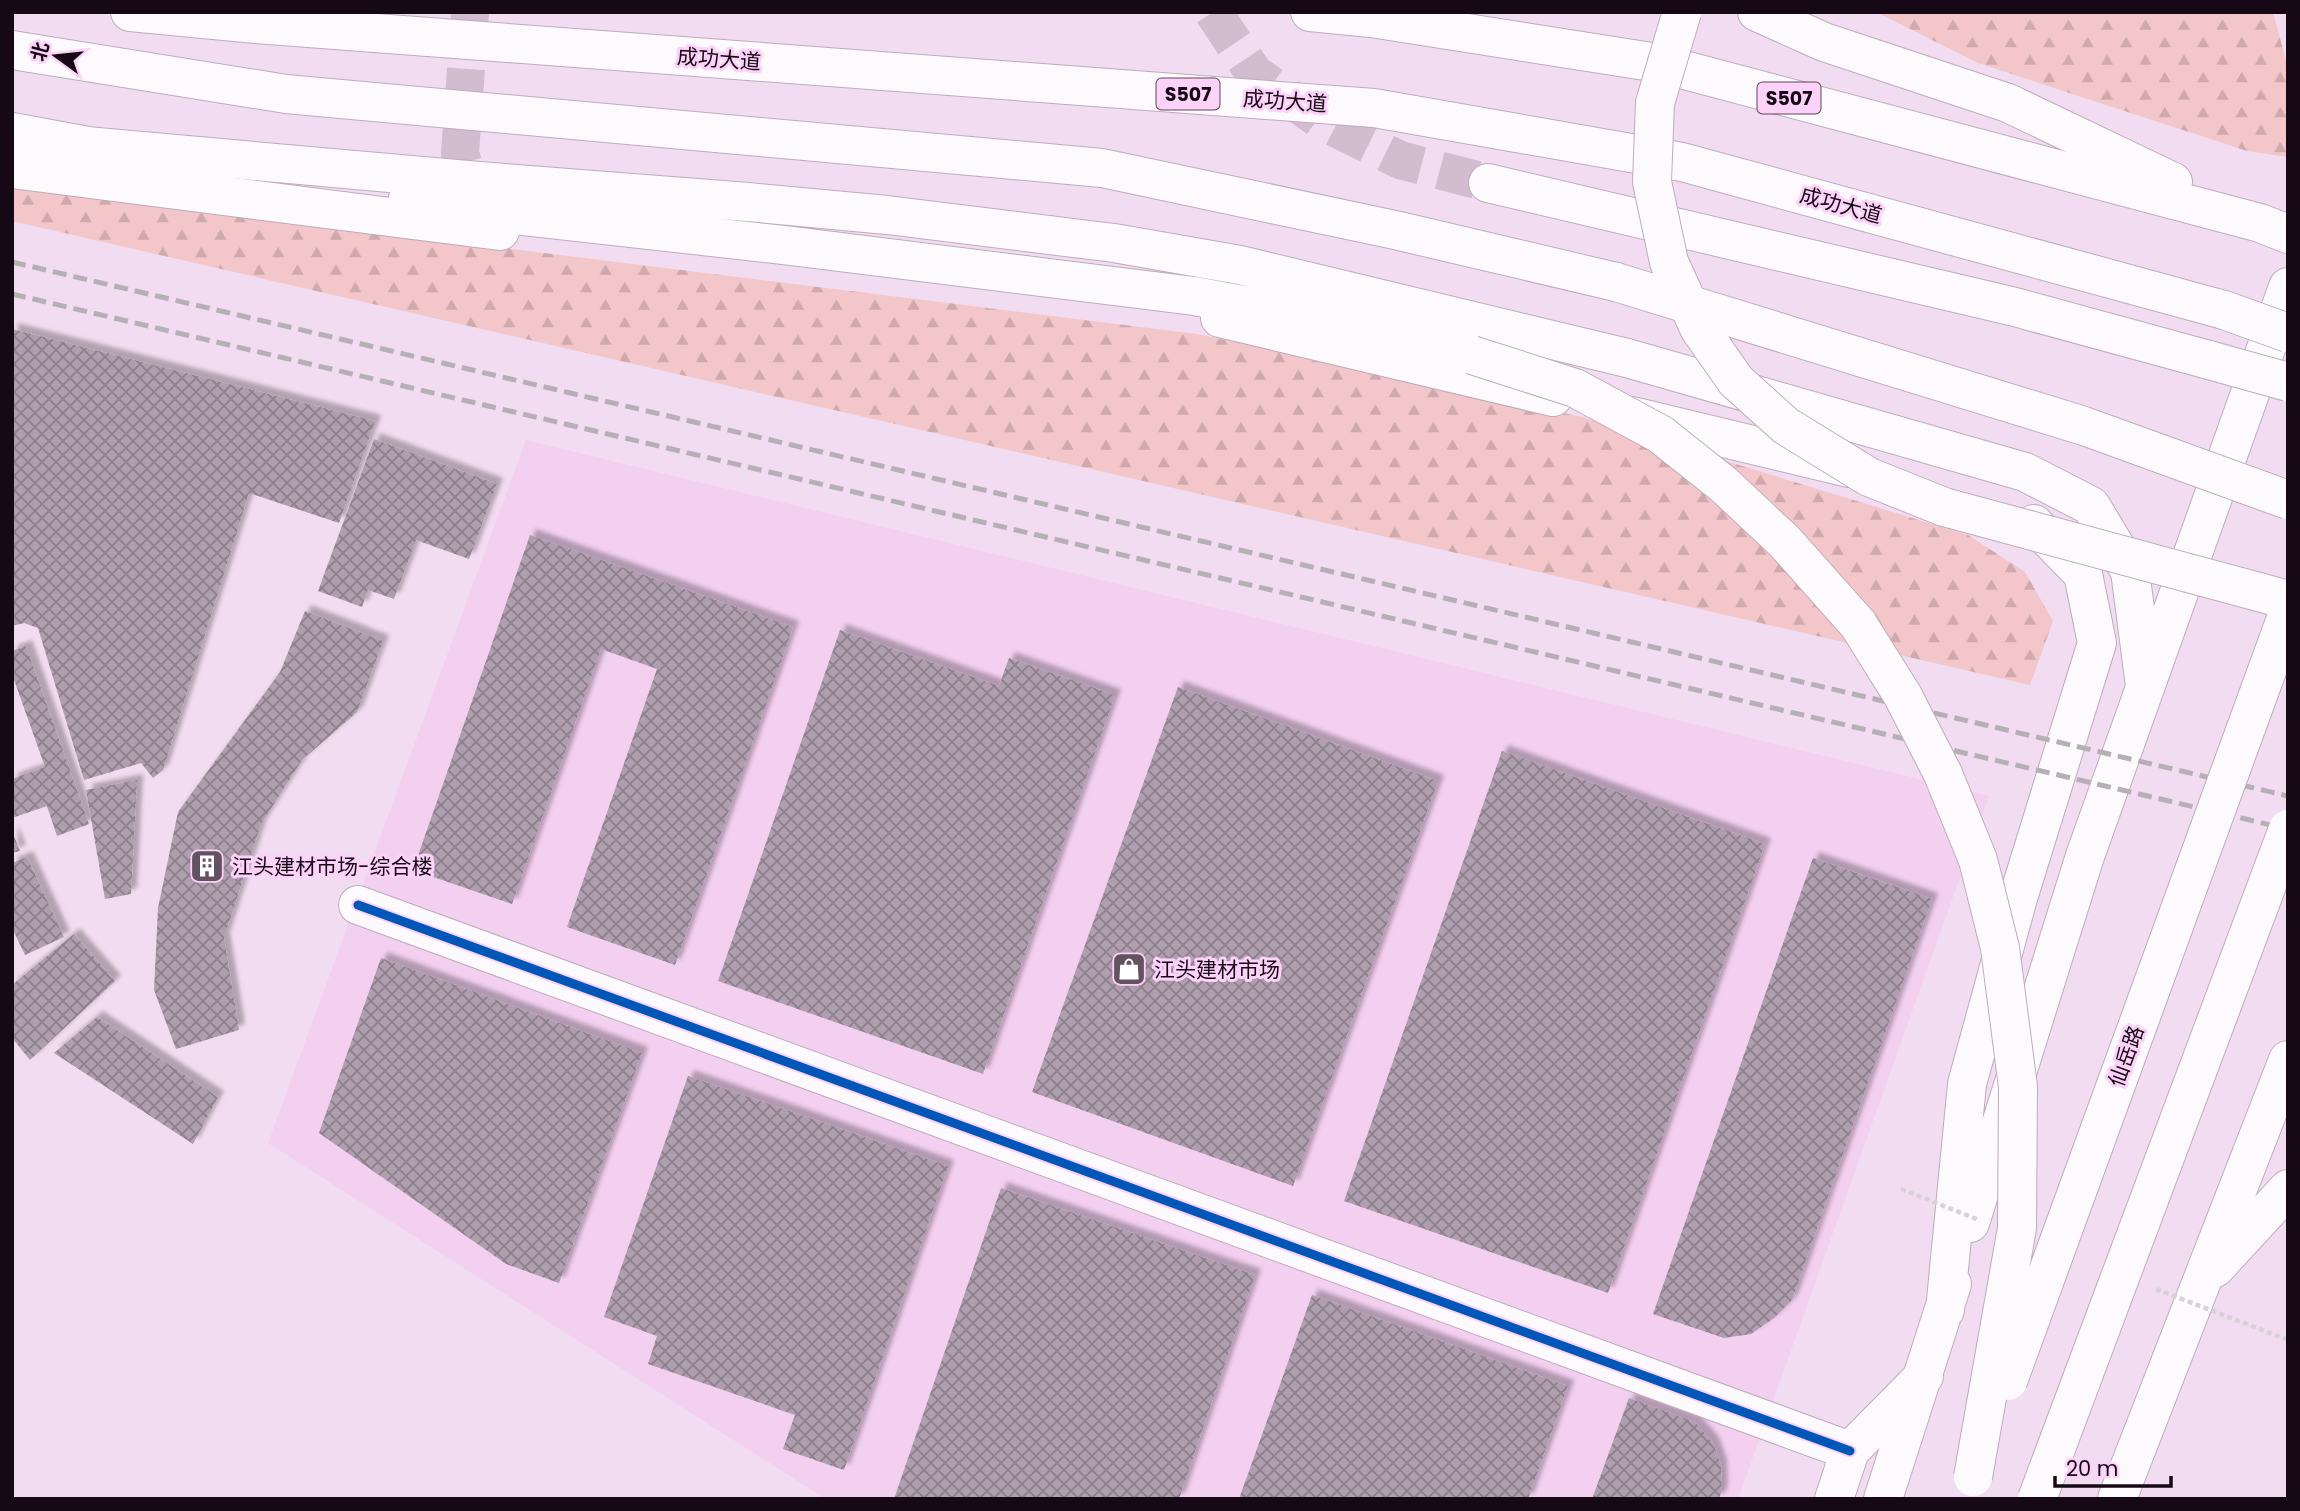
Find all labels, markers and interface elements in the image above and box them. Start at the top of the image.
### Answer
north arrow [21,21,91,91]
text: 北 [25,39,56,64]
street label: 成功大道 [676,42,762,76]
road number: S507 [1156,78,1220,110]
road number: S507 [1758,82,1820,114]
street label: 成功大道 [1242,84,1328,118]
street label: 成功大道 [1797,180,1885,230]
building icon: 江头建材市场-综合楼 [188,847,226,885]
place label: 江头建材市场-综合楼 [232,852,433,881]
shop icon: 江头建材市场 [1110,950,1148,988]
place label: 江头建材市场 [1154,955,1280,984]
street label: 仙岳路 [2102,1021,2150,1091]
scale bar [2055,1444,2170,1488]
text: 20 m [2066,1454,2119,1483]

